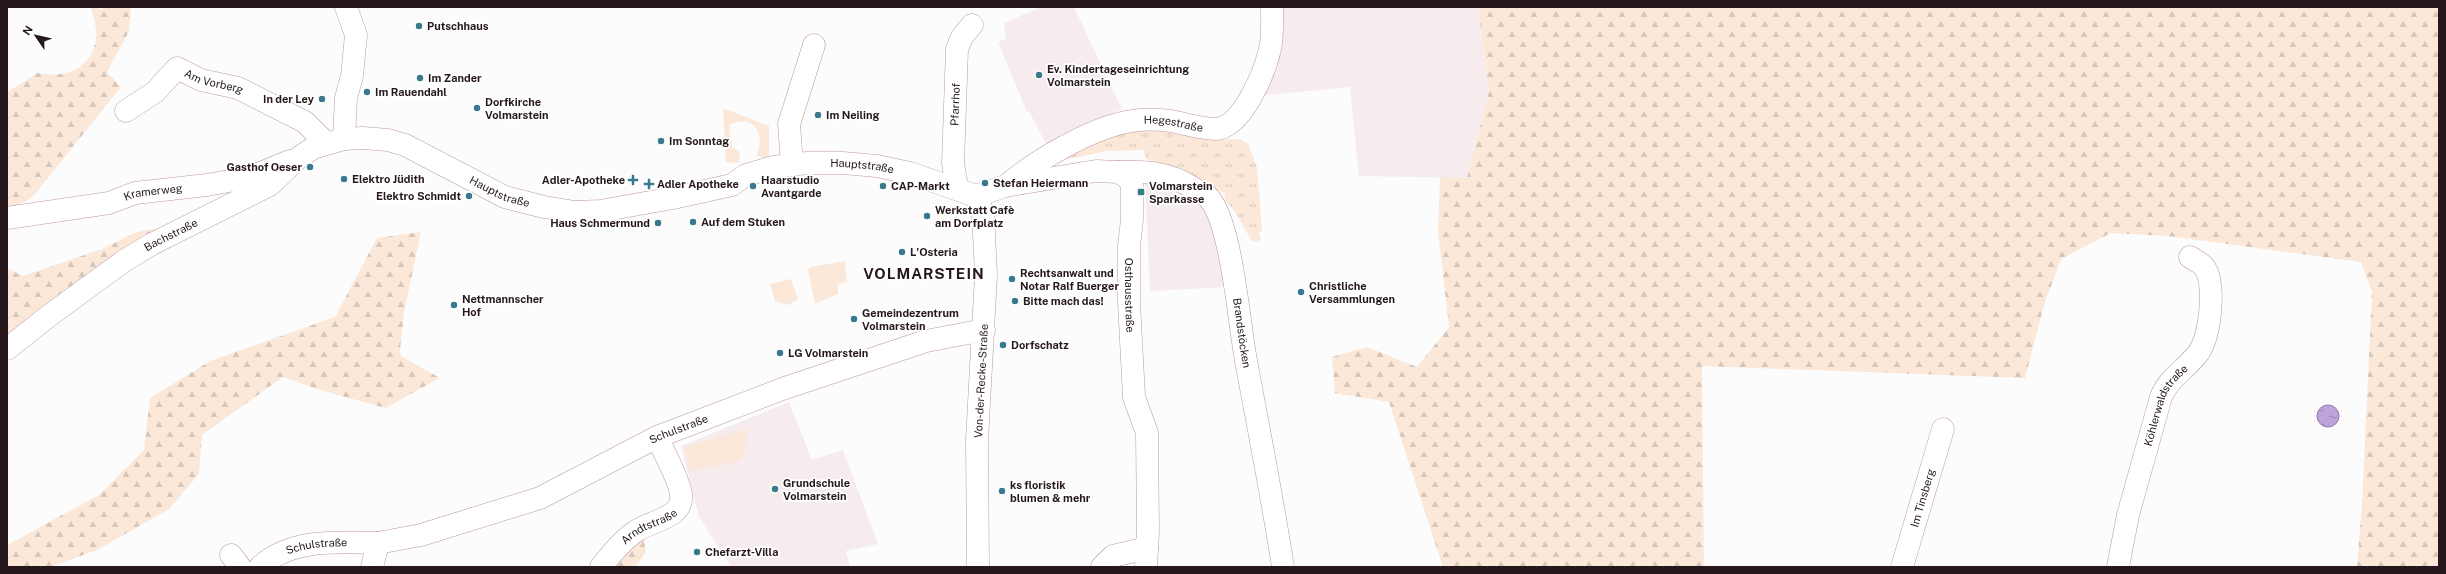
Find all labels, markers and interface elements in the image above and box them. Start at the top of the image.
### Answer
north arrow [16,16,56,56]
place label: Putschhaus [427,20,489,32]
marker: Putschhaus [414,21,424,31]
text: N [20,23,35,37]
place label: Ev. Kindertageseinrichtung Volmarstein [1047,63,1189,88]
street label: Am Vorberg [183,67,246,96]
marker: Ev. Kindertageseinrichtung Volmarstein [1034,70,1044,80]
place label: Im Zander [428,72,482,84]
marker: Im Zander [415,73,425,83]
street label: Pfarrhof [948,82,962,126]
place label: Im Rauendahl [375,86,447,98]
marker: Im Rauendahl [362,87,372,97]
place label: In der Ley [263,93,315,105]
marker: In der Ley [317,94,327,104]
place label: Dorfkirche Volmarstein [485,96,549,121]
marker: Dorfkirche Volmarstein [472,103,482,113]
place label: Im Neiling [826,109,880,121]
marker: Im Neiling [813,110,823,120]
street label: Hegestraße [1144,114,1204,134]
place label: Im Sonntag [669,135,729,147]
marker: Im Sonntag [656,136,666,146]
street label: Hauptstraße [830,157,895,175]
place label: Gasthof Oeser [226,161,302,173]
marker: Gasthof Oeser [305,162,315,172]
place label: Elektro Jüdith [352,173,425,185]
marker: Elektro Jüdith [339,174,349,184]
street label: Hauptstraße [468,174,531,209]
place label: Adler-Apotheke [542,174,625,186]
place label: Haarstudio Avantgarde [761,174,822,199]
marker: Adler-Apotheke [628,175,638,185]
place label: Stefan Heiermann [993,177,1088,189]
place label: Adler Apotheke [657,178,739,190]
marker: Stefan Heiermann [980,178,990,188]
marker: Adler Apotheke [644,179,654,189]
place label: CAP-Markt [891,180,950,192]
place label: Volmarstein Sparkasse [1149,180,1213,205]
marker: Haarstudio Avantgarde [748,181,758,191]
marker: CAP-Markt [878,181,888,191]
street label: Kramerweg [122,182,183,203]
marker: Volmarstein Sparkasse [1136,187,1146,197]
place label: Elektro Schmidt [376,190,461,202]
marker: Elektro Schmidt [464,191,474,201]
place label: Werkstatt Cafè am Dorfplatz [935,204,1014,229]
marker: Werkstatt Cafè am Dorfplatz [922,211,932,221]
street label: Bachstraße [142,216,199,253]
place label: Auf dem Stuken [701,216,785,228]
place label: Haus Schmermund [550,217,650,229]
marker: Auf dem Stuken [688,217,698,227]
marker: Haus Schmermund [653,218,663,228]
place label: L'Osteria [910,246,958,258]
marker: L'Osteria [897,247,907,257]
street label: Osthausstraße [1123,258,1137,333]
district label: VOLMARSTEIN [863,265,985,282]
place label: Rechtsanwalt und Notar Ralf Buerger [1020,267,1119,292]
marker: Rechtsanwalt und Notar Ralf Buerger [1007,274,1017,284]
place label: Christliche Versammlungen [1309,280,1395,305]
marker: Christliche Versammlungen [1296,287,1306,297]
place label: Nettmannscher Hof [462,293,544,318]
place label: Bitte mach das! [1023,295,1104,307]
marker: Bitte mach das! [1010,296,1020,306]
street label: Brandstöcken [1231,297,1253,369]
marker: Nettmannscher Hof [449,300,459,310]
place label: Gemeindezentrum Volmarstein [862,307,959,332]
marker: Gemeindezentrum Volmarstein [849,314,859,324]
street label: Von-der-Recke-Straße [972,324,990,438]
place label: Dorfschatz [1011,339,1069,351]
marker: Dorfschatz [998,340,1008,350]
place label: LG Volmarstein [788,347,868,359]
marker: LG Volmarstein [775,348,785,358]
street label: Köhlerwaldstraße [2142,362,2190,447]
street label: Schulstraße [647,412,710,446]
street label: Im Tinsberg [1908,467,1937,529]
place label: Grundschule Volmarstein [783,477,850,502]
place label: ks floristik blumen & mehr [1010,479,1091,504]
marker: Grundschule Volmarstein [770,484,780,494]
marker: ks floristik blumen & mehr [997,486,1007,496]
street label: Arndtstraße [619,506,679,546]
street label: Schulstraße [284,536,347,556]
place label: Chefarzt-Villa [705,546,778,558]
marker: Chefarzt-Villa [692,547,702,557]

